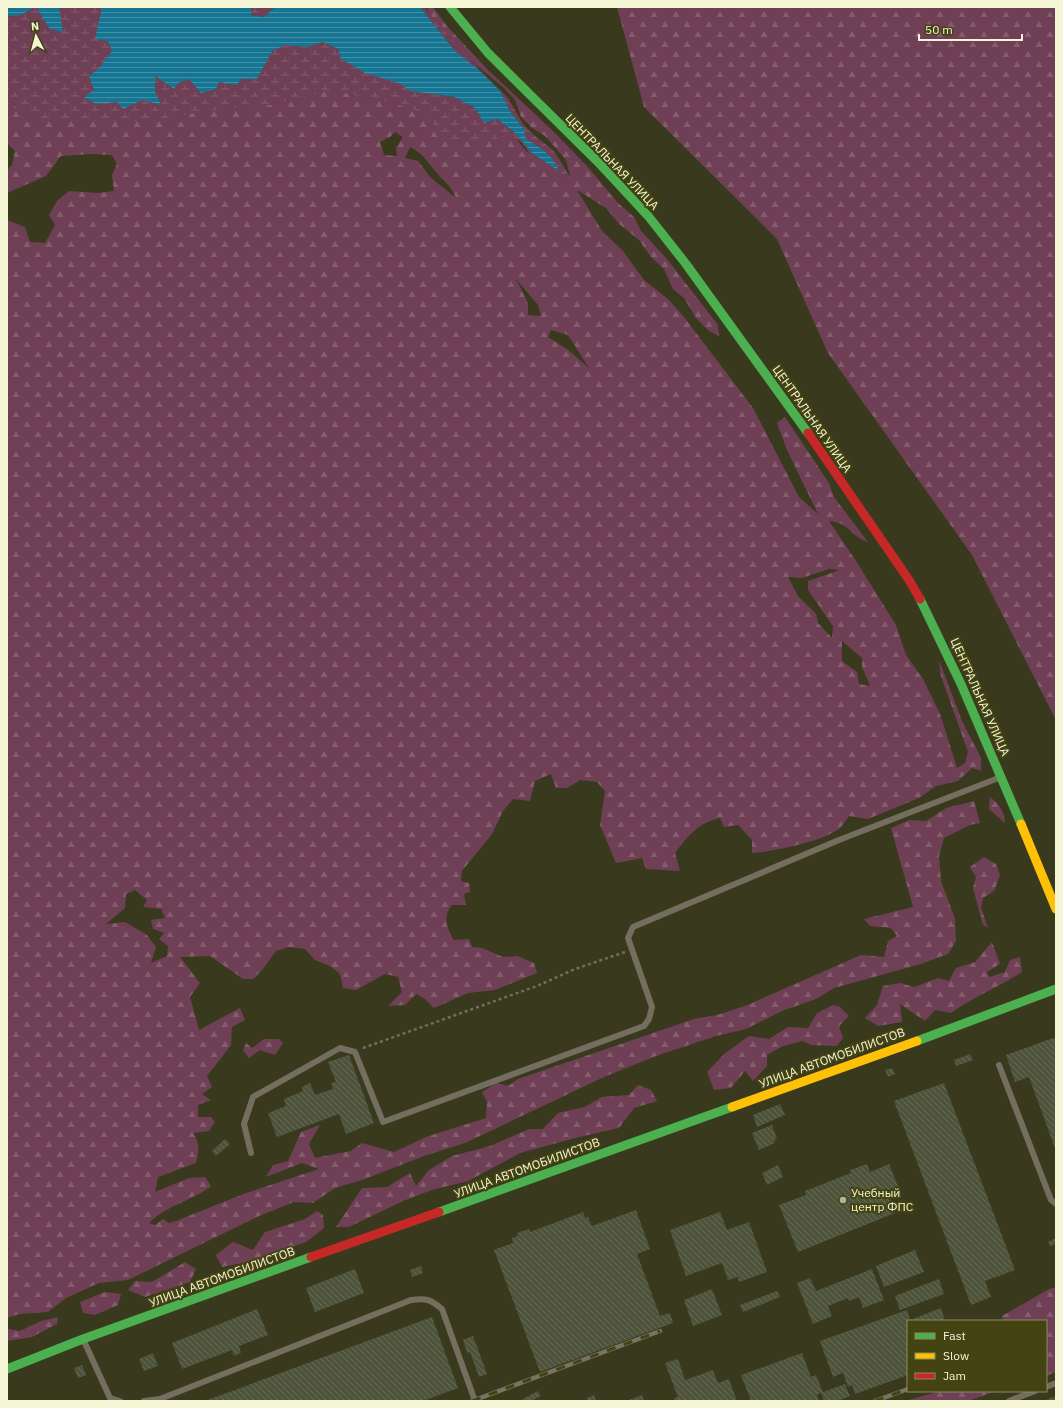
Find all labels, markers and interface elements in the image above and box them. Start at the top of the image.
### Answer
north arrow [16,16,56,56]
scale bar [919,16,1022,42]
text: N [30,19,40,33]
text: 50 m [925,22,953,37]
street label: ЦЕНТРАЛЬНАЯ УЛИЦА [563,110,662,213]
street label: ЦЕНТРАЛЬНАЯ УЛИЦА [770,362,855,476]
street label: ЦЕНТРАЛЬНАЯ УЛИЦА [948,635,1013,758]
street label: УЛИЦА АВТОМОБИЛИСТОВ [757,1024,907,1091]
street label: УЛИЦА АВТОМОБИЛИСТОВ [452,1134,602,1201]
place label: Учебный центр ФПС [851,1185,914,1214]
marker: Учебный центр ФПС [838,1195,848,1205]
street label: УЛИЦА АВТОМОБИЛИСТОВ [147,1243,297,1310]
legend [907,1320,1047,1392]
text: Fast [943,1328,966,1343]
text: Slow [943,1348,969,1363]
text: Jam [943,1368,966,1383]

